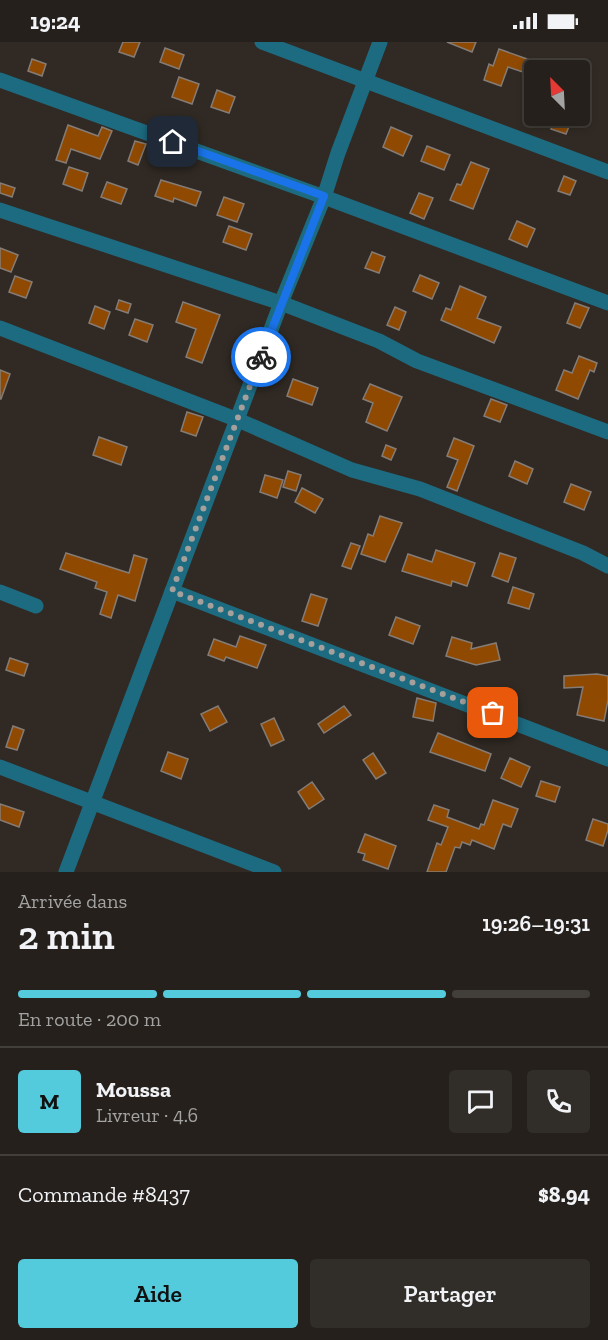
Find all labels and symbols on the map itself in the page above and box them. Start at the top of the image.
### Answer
north arrow [524,60,590,126]
pin [147,116,198,167]
courier [231,327,291,387]
pin [467,687,518,738]

